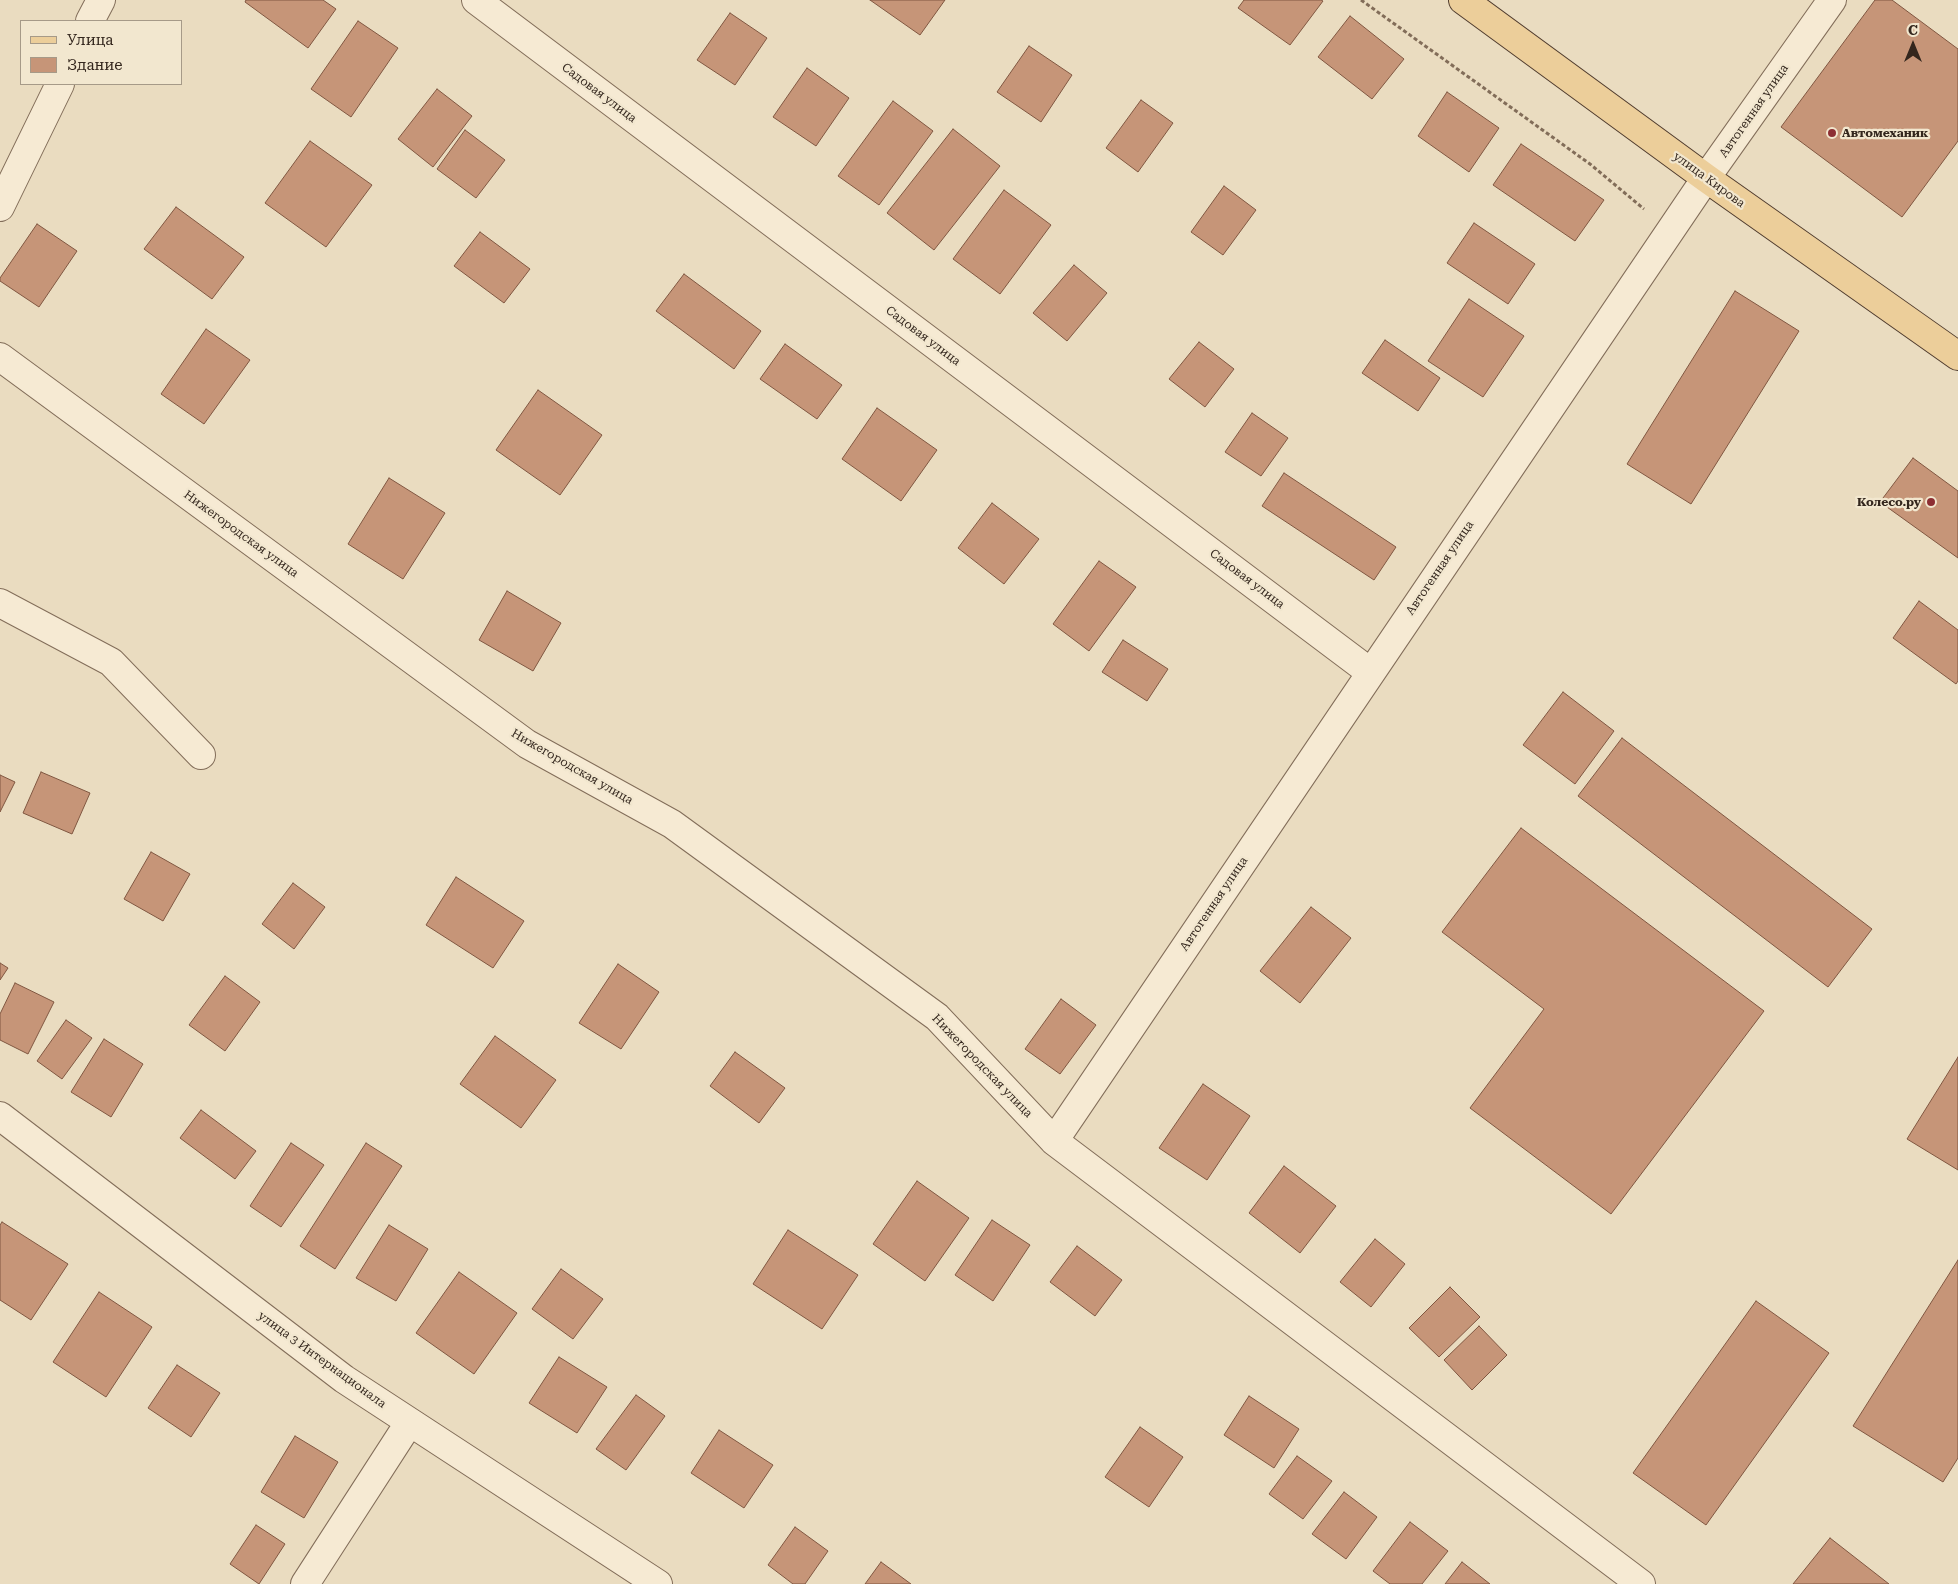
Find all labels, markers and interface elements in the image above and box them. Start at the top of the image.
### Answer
legend [20,20,182,85]
north arrow [1888,20,1938,70]
text: С [1908,22,1918,38]
text: Улица [67,31,113,49]
text: Здание [67,56,123,74]
street label: Садовая улица [559,60,639,126]
street label: Автогенная улица [1716,62,1792,160]
place label: Автомеханик [1842,126,1928,140]
marker: Автомеханик [1826,127,1838,139]
street label: улица Кирова [1670,149,1748,211]
street label: Садовая улица [883,303,963,369]
street label: Нижегородская улица [181,488,301,580]
place label: Колесо.ру [1857,495,1921,509]
marker: Колесо.ру [1925,496,1937,508]
street label: Автогенная улица [1403,518,1477,618]
street label: Садовая улица [1207,546,1287,612]
street label: Нижегородская улица [509,726,635,808]
street label: Автогенная улица [1177,854,1251,954]
street label: Нижегородская улица [929,1011,1035,1121]
street label: улица 3 Интернационала [255,1309,389,1411]

